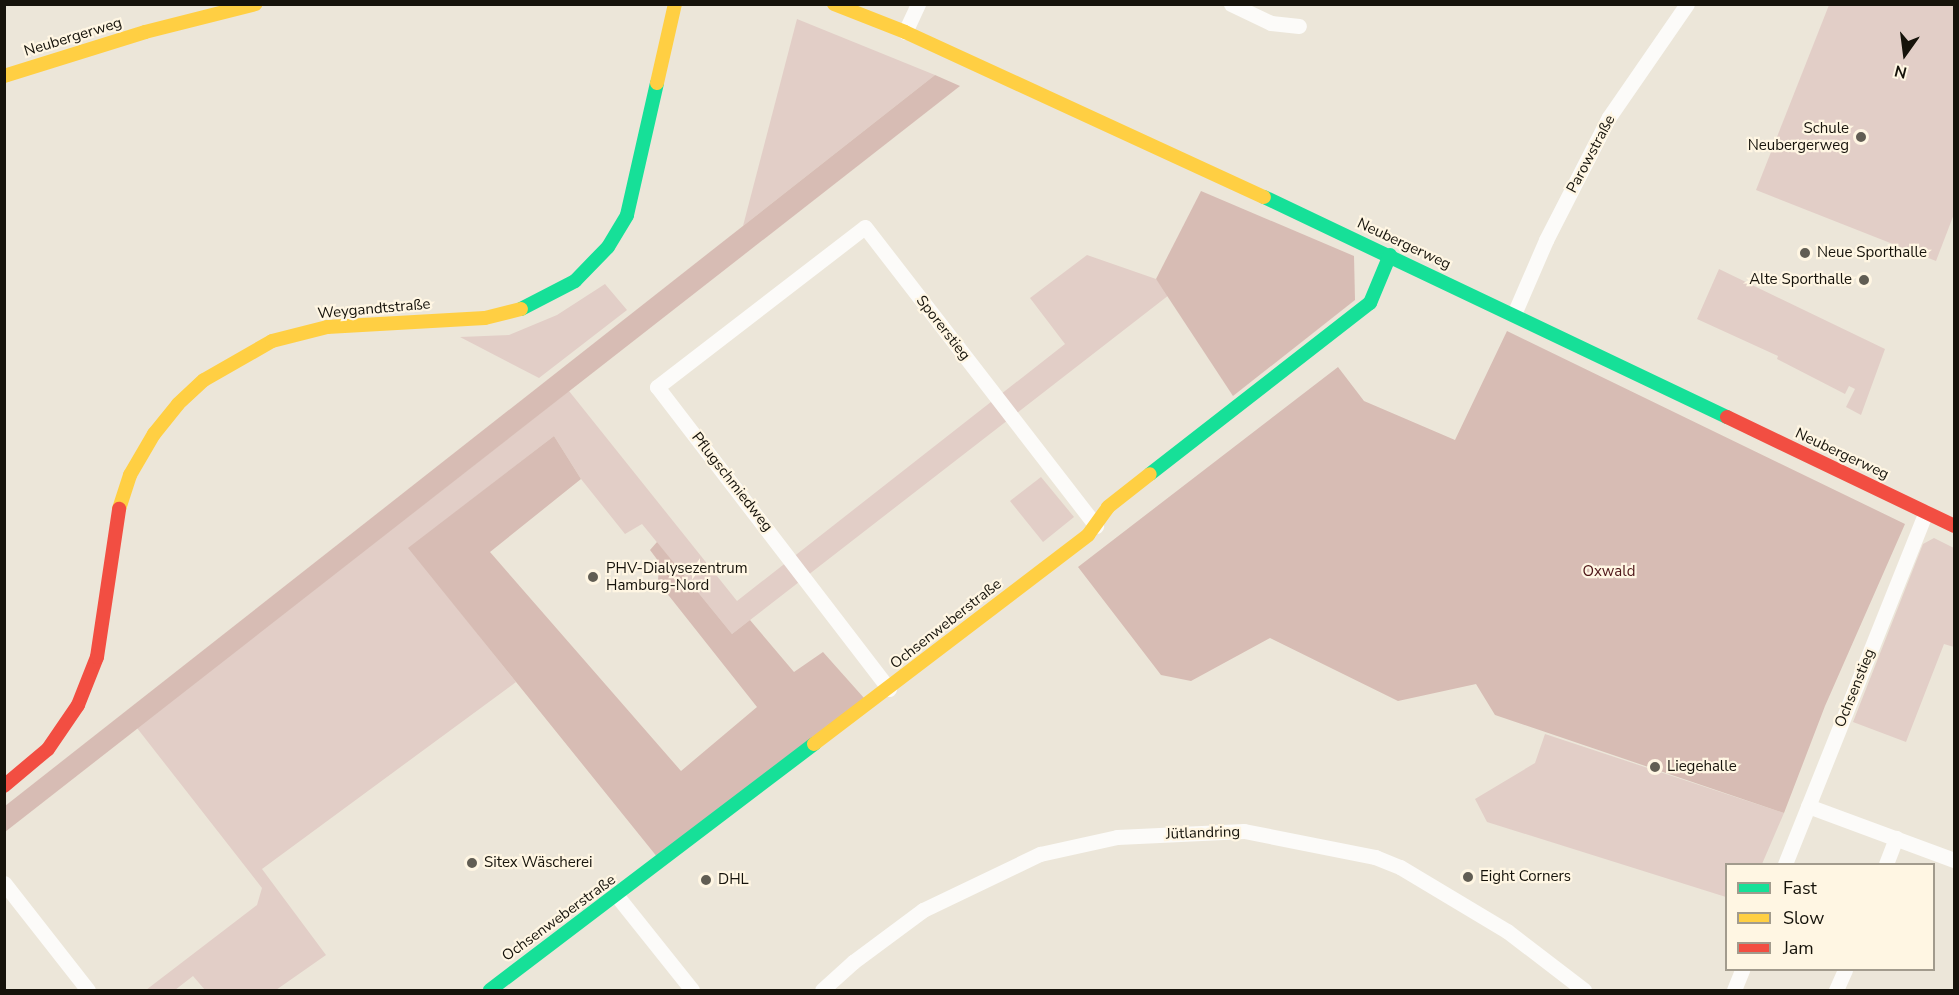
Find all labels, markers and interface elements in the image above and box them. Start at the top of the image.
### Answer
street label: Neubergerweg [22,14,124,60]
north arrow [1875,24,1935,84]
text: N [1892,59,1909,84]
street label: Parowstraße [1563,112,1619,196]
place label: Schule Neubergerweg [1748,119,1849,154]
marker: Schule Neubergerweg [1854,130,1868,144]
street label: Neubergerweg [1354,214,1454,274]
place label: Neue Sporthalle [1817,244,1927,262]
marker: Neue Sporthalle [1798,246,1812,260]
place label: Alte Sporthalle [1749,271,1852,289]
marker: Alte Sporthalle [1857,273,1871,287]
street label: Sporerstieg [912,292,974,364]
street label: Weygandtstraße [317,295,431,323]
street label: Neubergerweg [1792,424,1892,484]
street label: Pflugschmiedweg [688,429,776,535]
place label: PHV-Dialysezentrum Hamburg-Nord [606,559,748,594]
park label: Oxwald [1583,563,1635,581]
marker: PHV-Dialysezentrum Hamburg-Nord [584,568,602,586]
street label: Ochsenweberstraße [887,575,1005,673]
street label: Ochsenstieg [1831,646,1879,730]
place label: Liegehalle [1667,758,1737,776]
marker: Liegehalle [1648,760,1662,774]
street label: Jütlandring [1166,823,1240,843]
place label: Sitex Wäscherei [484,854,593,872]
marker: Sitex Wäscherei [465,856,479,870]
legend [1725,863,1935,971]
place label: Eight Corners [1480,868,1571,886]
marker: Eight Corners [1461,870,1475,884]
street label: Ochsenweberstraße [499,871,619,965]
place label: DHL [718,871,749,889]
marker: DHL [699,873,713,887]
text: Fast [1783,876,1817,900]
text: Slow [1783,906,1824,930]
text: Jam [1783,936,1814,960]

